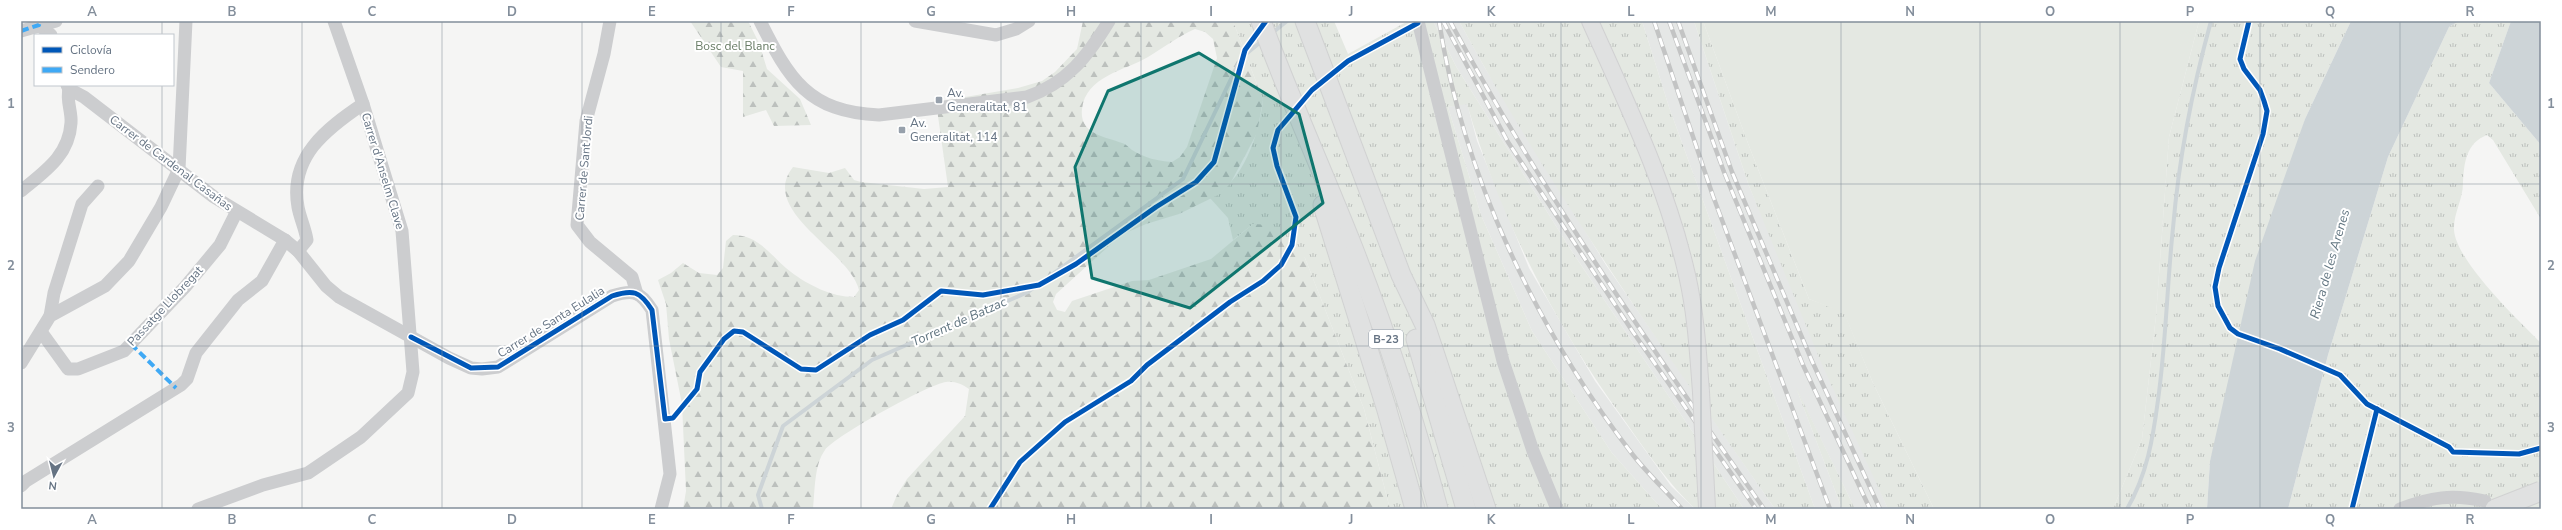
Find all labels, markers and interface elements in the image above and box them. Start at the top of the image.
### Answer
text: A [87,3,97,21]
text: B [228,3,237,21]
text: C [368,3,377,21]
text: D [507,3,517,21]
text: E [648,3,656,21]
text: F [787,3,795,21]
text: G [926,3,936,21]
text: H [1066,3,1076,21]
text: I [1209,3,1213,21]
text: J [1348,3,1353,21]
text: K [1487,3,1496,21]
text: L [1627,3,1635,21]
text: M [1765,3,1777,21]
text: N [1905,3,1915,21]
text: O [2045,3,2055,21]
text: P [2186,3,2195,21]
text: Q [2325,3,2335,21]
text: R [2466,3,2475,21]
legend [34,34,174,86]
park label: Bosc del Blanc [695,38,775,54]
text: Ciclovía [70,42,112,58]
text: Sendero [70,62,115,78]
place label: Av. Generalitat, 81 [947,85,1027,115]
text: 1 [7,95,15,113]
marker: Av. Generalitat, 81 [934,95,944,105]
text: 1 [2547,95,2555,113]
street label: Carrer de Cardenal Casañas [106,111,236,215]
street label: Carrer d'Anselm Clave [358,111,408,231]
street label: Carrer de Sant Jordi [571,115,597,221]
place label: Av. Generalitat, 114 [910,115,998,145]
marker: Av. Generalitat, 114 [897,125,907,135]
water label: Riera de les Arenes [2306,207,2354,321]
text: 2 [7,257,15,275]
text: 2 [2547,257,2555,275]
street label: Passatge Llobregat [124,262,207,350]
street label: Carrer de Santa Eulalia [494,282,608,362]
water label: Torrent de Batzac [909,293,1010,351]
road number: B-23 [1369,330,1403,348]
text: 3 [7,419,15,437]
text: 3 [2547,419,2555,437]
north arrow [34,456,74,496]
text: N [48,477,58,493]
text: A [87,511,97,529]
text: B [228,511,237,529]
text: C [368,511,377,529]
text: D [507,511,517,529]
text: E [648,511,656,529]
text: F [787,511,795,529]
text: G [926,511,936,529]
text: H [1066,511,1076,529]
text: I [1209,511,1213,529]
text: J [1348,511,1353,529]
text: K [1487,511,1496,529]
text: L [1627,511,1635,529]
text: M [1765,511,1777,529]
text: N [1905,511,1915,529]
text: O [2045,511,2055,529]
text: P [2186,511,2195,529]
text: Q [2325,511,2335,529]
text: R [2466,511,2475,529]

